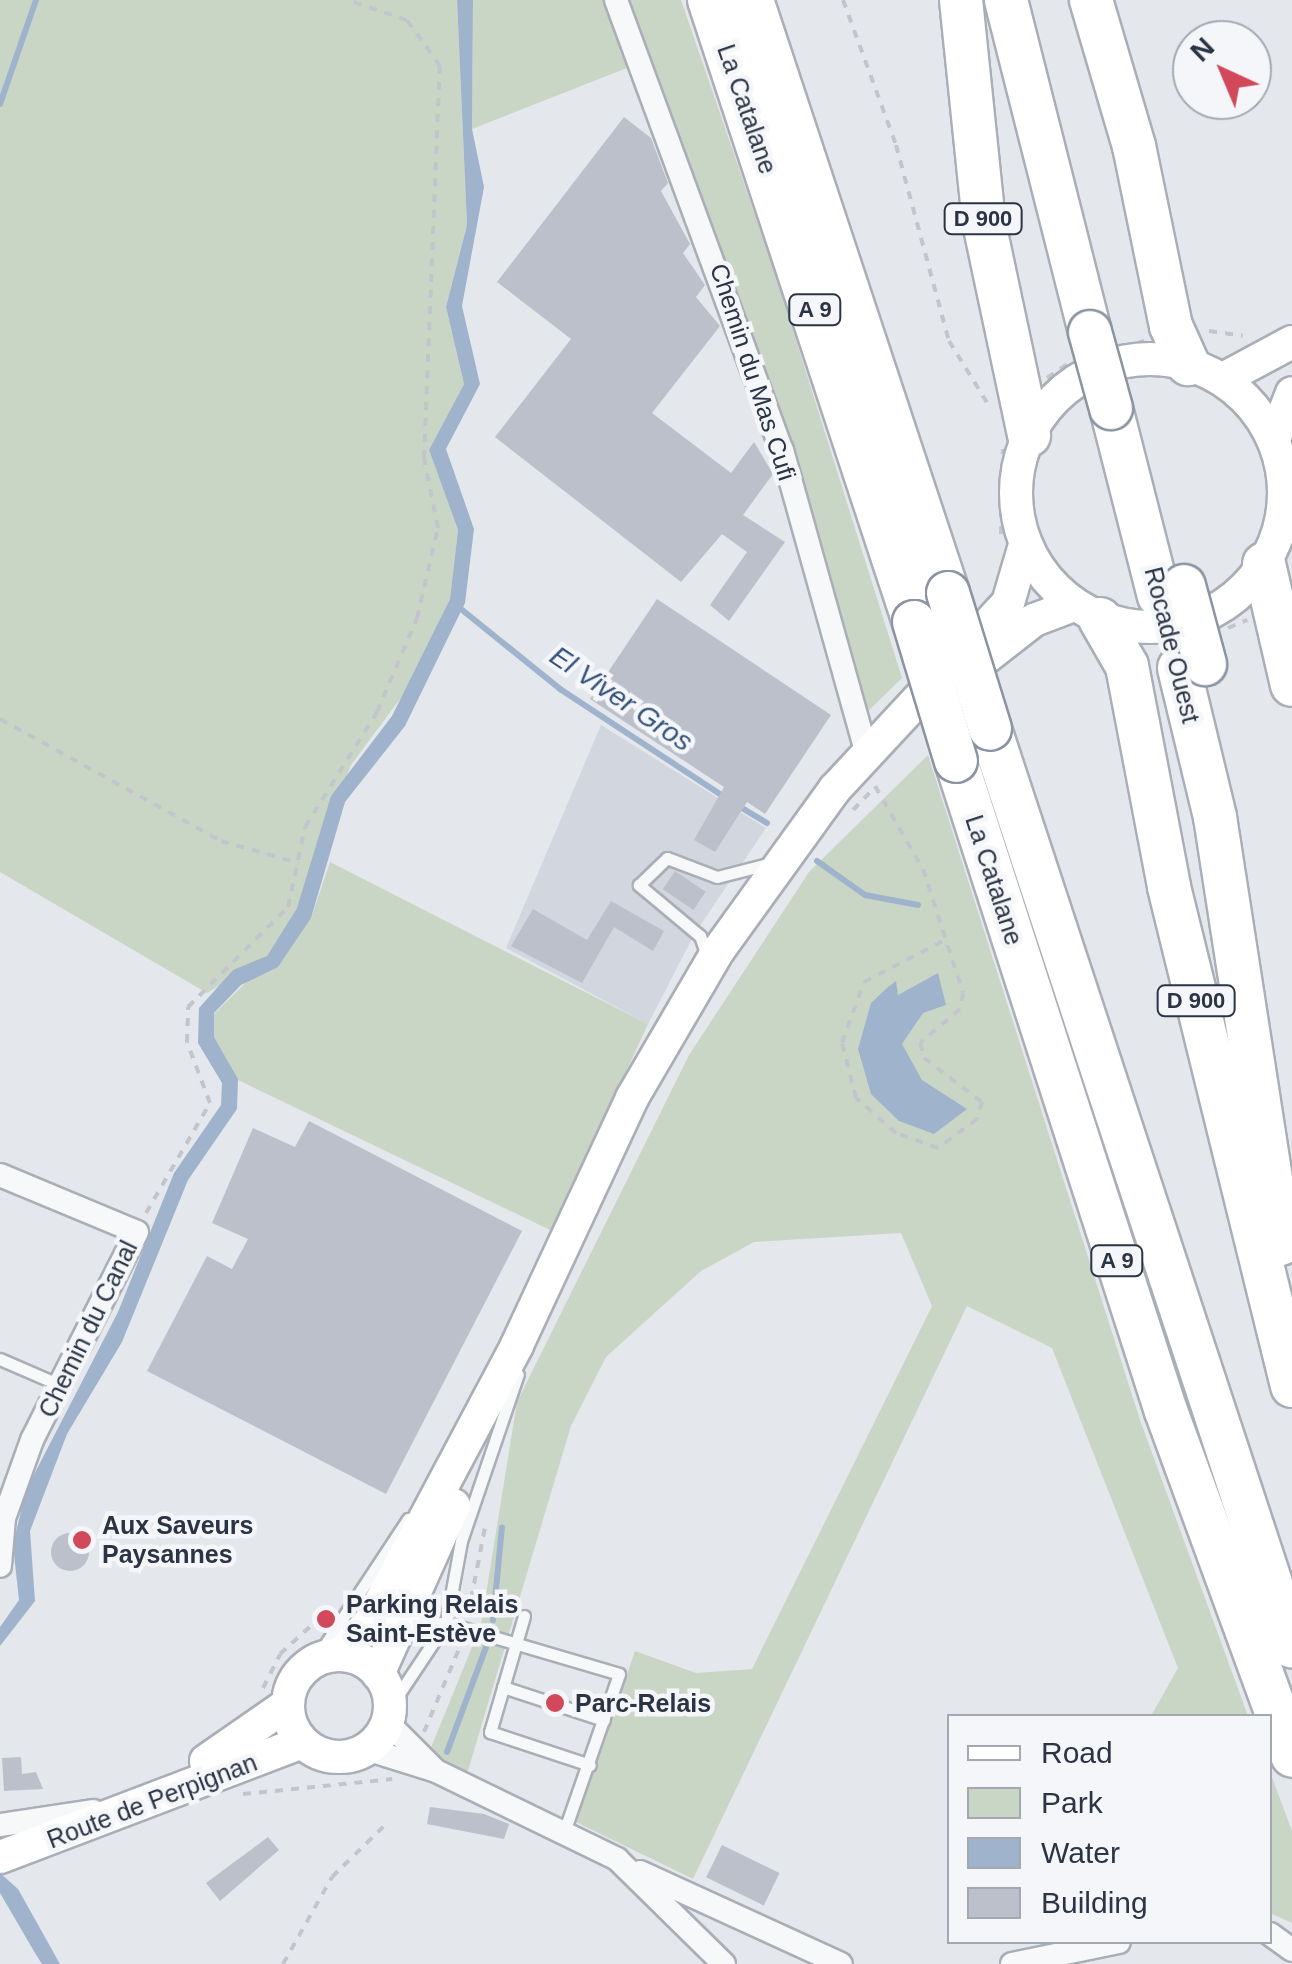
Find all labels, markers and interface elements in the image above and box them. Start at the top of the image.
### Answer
north arrow [1172,20,1272,120]
text: N [1184,31,1220,68]
street label: La Catalane [711,40,783,178]
road number: D 900 [943,202,1023,236]
street label: Chemin du Mas Cufi [704,260,802,484]
road number: A 9 [788,293,842,327]
street label: Rocade Ouest [1138,564,1206,726]
water label: El Viver Gros [543,639,699,759]
street label: La Catalane [959,811,1029,949]
road number: D 900 [1156,984,1236,1018]
street label: Chemin du Canal [32,1236,144,1422]
road number: A 9 [1090,1244,1144,1278]
place label: Aux Saveurs Paysannes [102,1511,253,1570]
marker: Aux Saveurs Paysannes [71,1529,93,1551]
place label: Parking Relais Saint-Estève [346,1590,518,1649]
marker: Parking Relais Saint-Estève [315,1608,337,1630]
place label: Parc-Relais [575,1688,711,1718]
marker: Parc-Relais [544,1692,566,1714]
legend [947,1714,1272,1944]
text: Road [1041,1736,1113,1769]
street label: Route de Perpignan [43,1747,261,1855]
text: Park [1041,1786,1103,1819]
text: Water [1041,1836,1120,1869]
text: Building [1041,1886,1148,1919]

